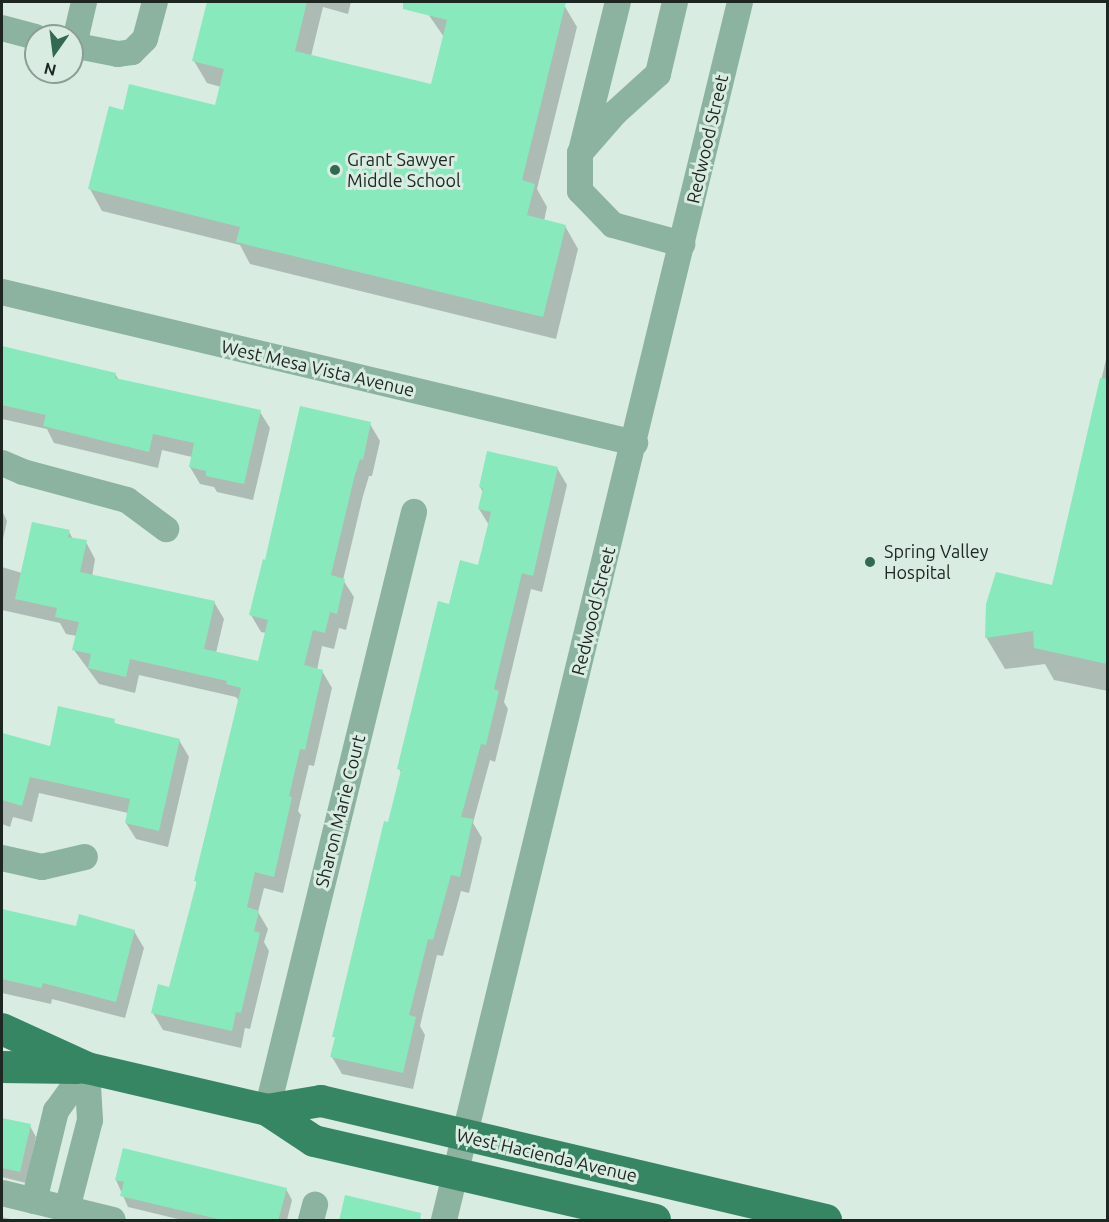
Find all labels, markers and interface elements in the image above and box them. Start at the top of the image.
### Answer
north arrow [24,24,84,84]
text: N [42,59,58,80]
street label: Redwood Street [682,72,732,206]
place label: Grant Sawyer Middle School [347,149,461,192]
marker: Grant Sawyer Middle School [328,163,342,177]
street label: West Mesa Vista Avenue [219,335,417,401]
place label: Spring Valley Hospital [884,541,988,584]
street label: Redwood Street [567,545,619,677]
marker: Spring Valley Hospital [861,553,879,571]
street label: Sharon Marie Court [311,732,369,890]
street label: West Hacienda Avenue [455,1124,639,1186]

